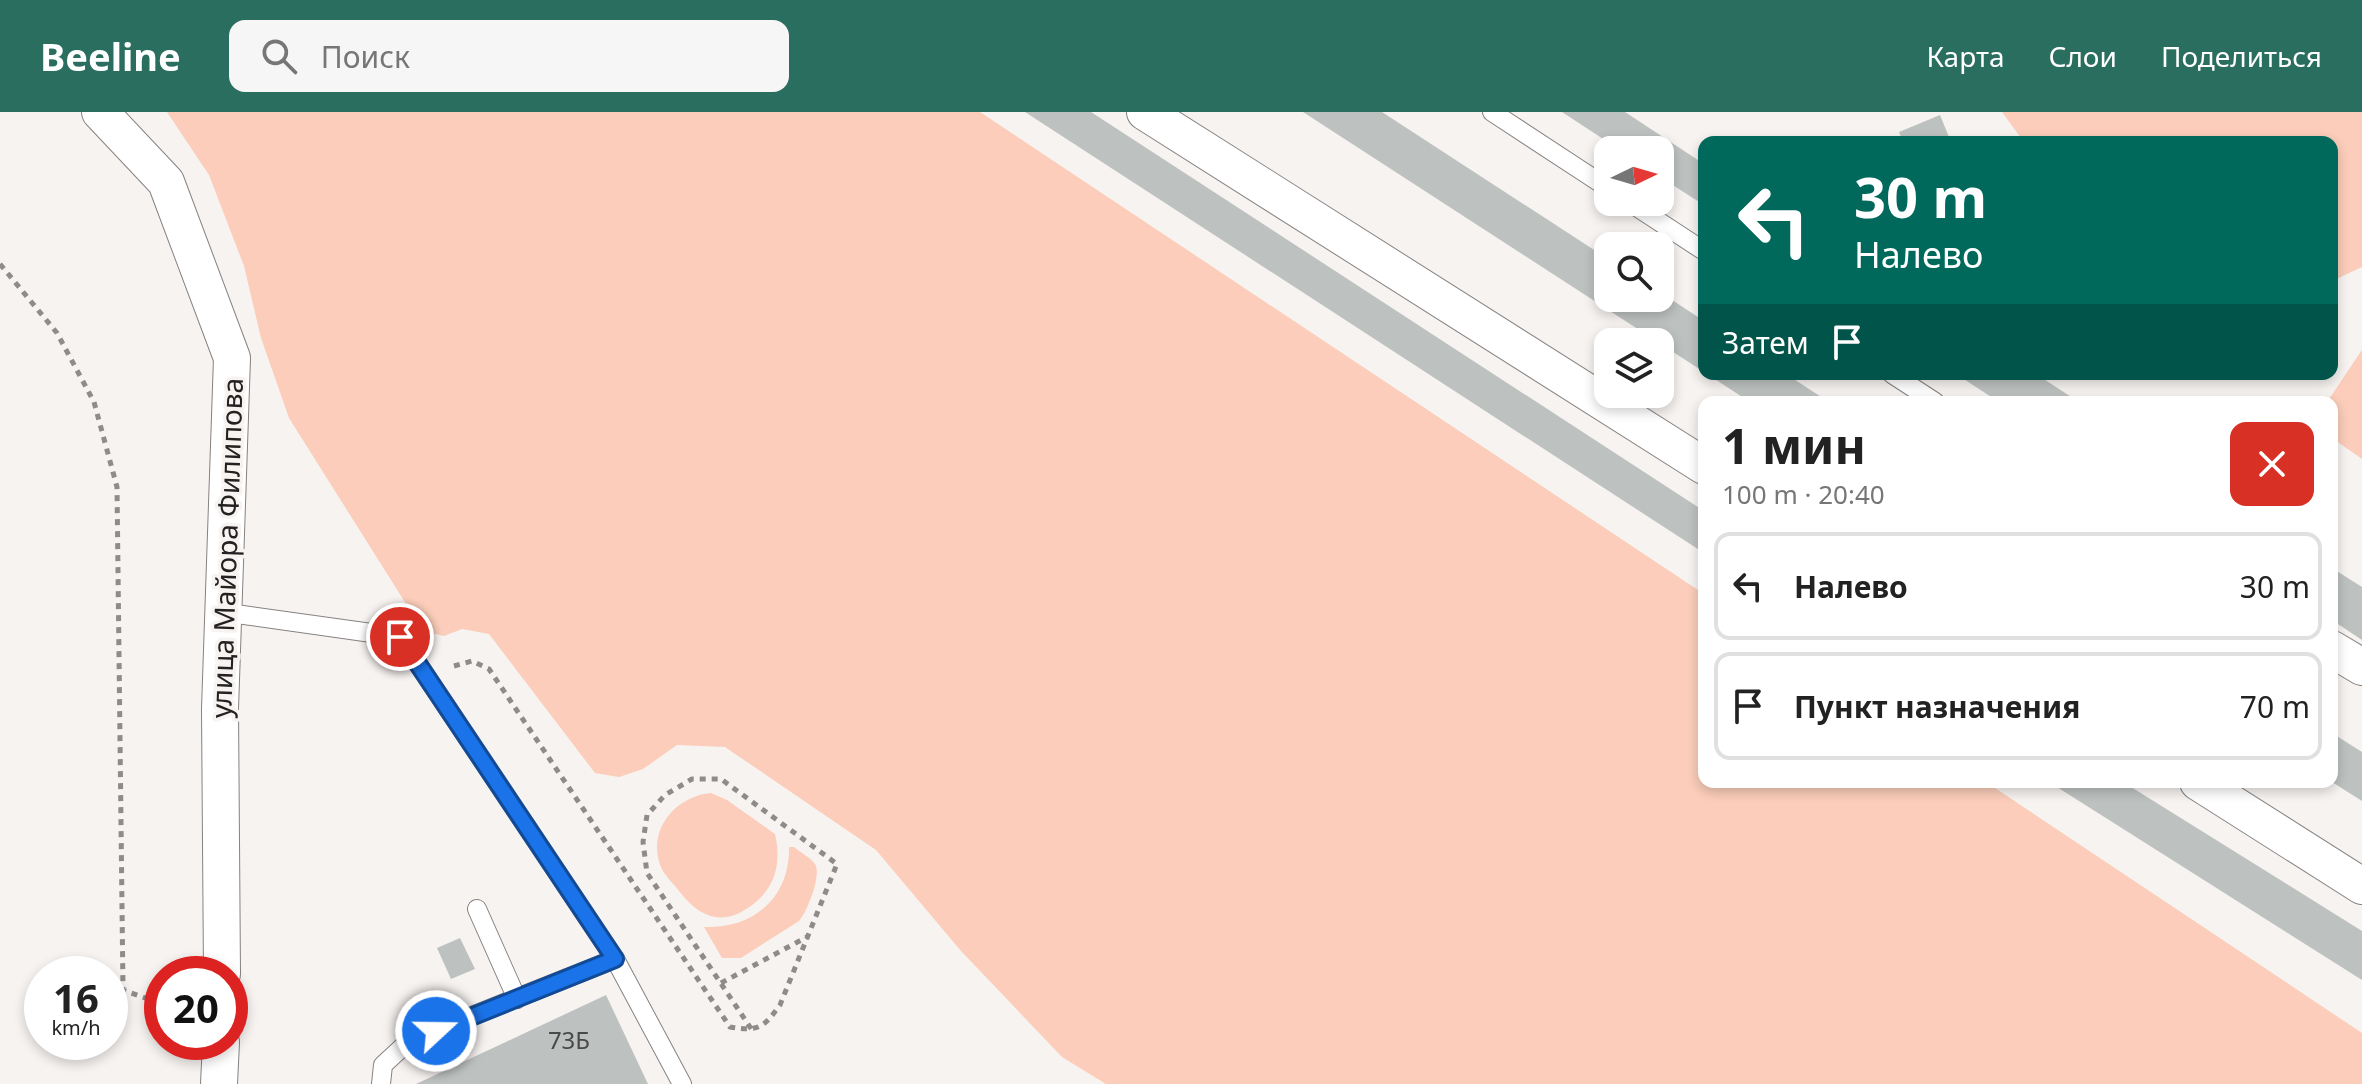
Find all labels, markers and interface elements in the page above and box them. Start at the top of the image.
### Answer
search box [229,20,789,92]
text: Beeline [40,30,181,82]
icon: search [257,34,301,78]
text: Поиск [321,36,410,77]
text: Карта [1926,37,2005,75]
text: Слои [2049,37,2117,75]
text: Поделиться [2161,37,2322,75]
north arrow [1594,136,1674,216]
map controls [1594,136,1674,408]
text: 30 m [1854,158,1987,234]
icon: left [1722,168,1826,272]
text: Налево [1854,230,1983,279]
button: search [1594,232,1674,312]
icon: arrive [1825,320,1869,364]
text: Затем [1722,322,1809,363]
button: layers [1594,328,1674,408]
street label: улица Майора Филипова [201,377,251,719]
text: 1 мин [1722,413,1866,478]
button: close [2230,422,2314,506]
text: 100 m · 20:40 [1722,476,1885,512]
icon: left [1726,564,1770,608]
text: Налево [1794,566,1908,607]
text: 30 m [2240,566,2310,607]
pin [366,603,434,671]
icon: arrive [378,615,422,659]
icon: arrive [1726,684,1770,728]
text: Пункт назначения [1794,686,2080,727]
text: 70 m [2240,686,2310,727]
speed limit sign: 20 [144,956,248,1060]
text: 16 [53,970,99,1025]
position arrow [394,989,478,1073]
text: km/h [51,1014,101,1041]
house number: 73Б [548,1023,590,1056]

